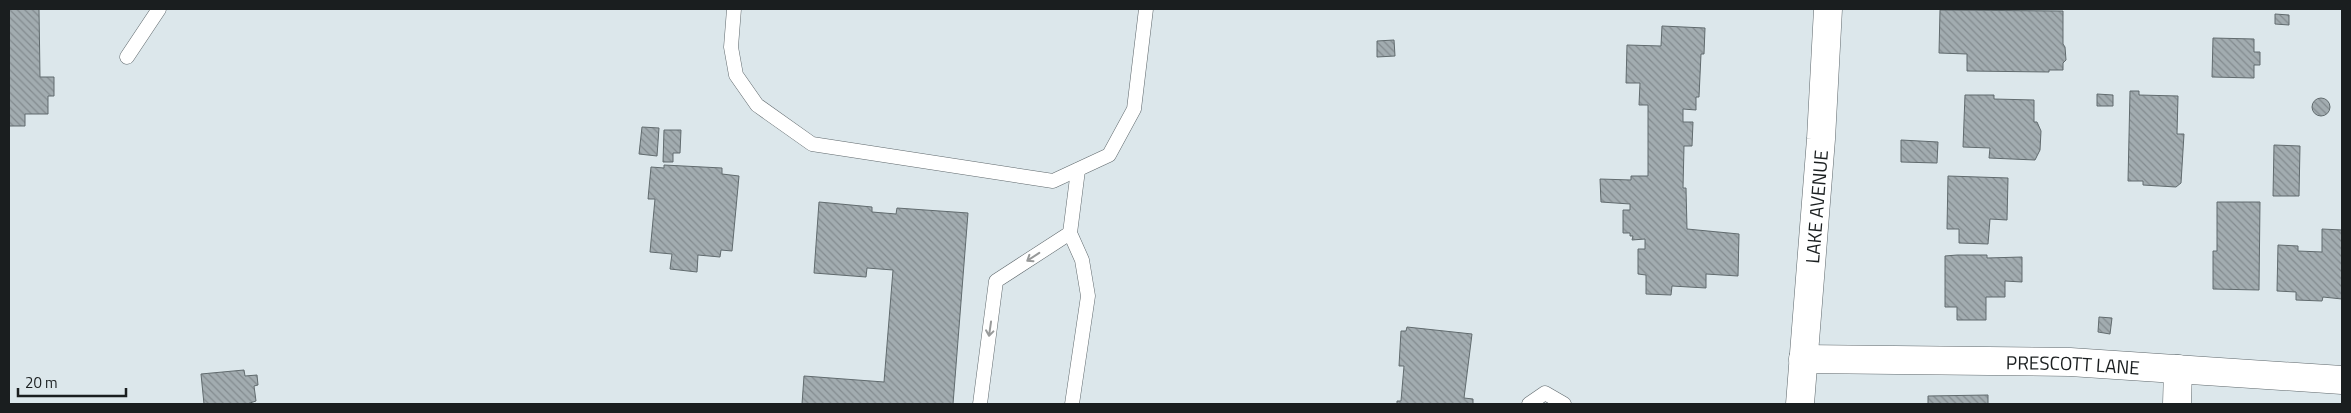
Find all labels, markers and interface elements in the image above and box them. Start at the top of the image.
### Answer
street label: LAKE AVENUE [1797,149,1835,265]
one-way arrow [1027,252,1041,262]
one-way arrow [984,321,994,337]
street label: PRESCOTT LANE [2006,347,2141,381]
scale bar [18,366,125,398]
text: 20 m [25,371,58,394]

